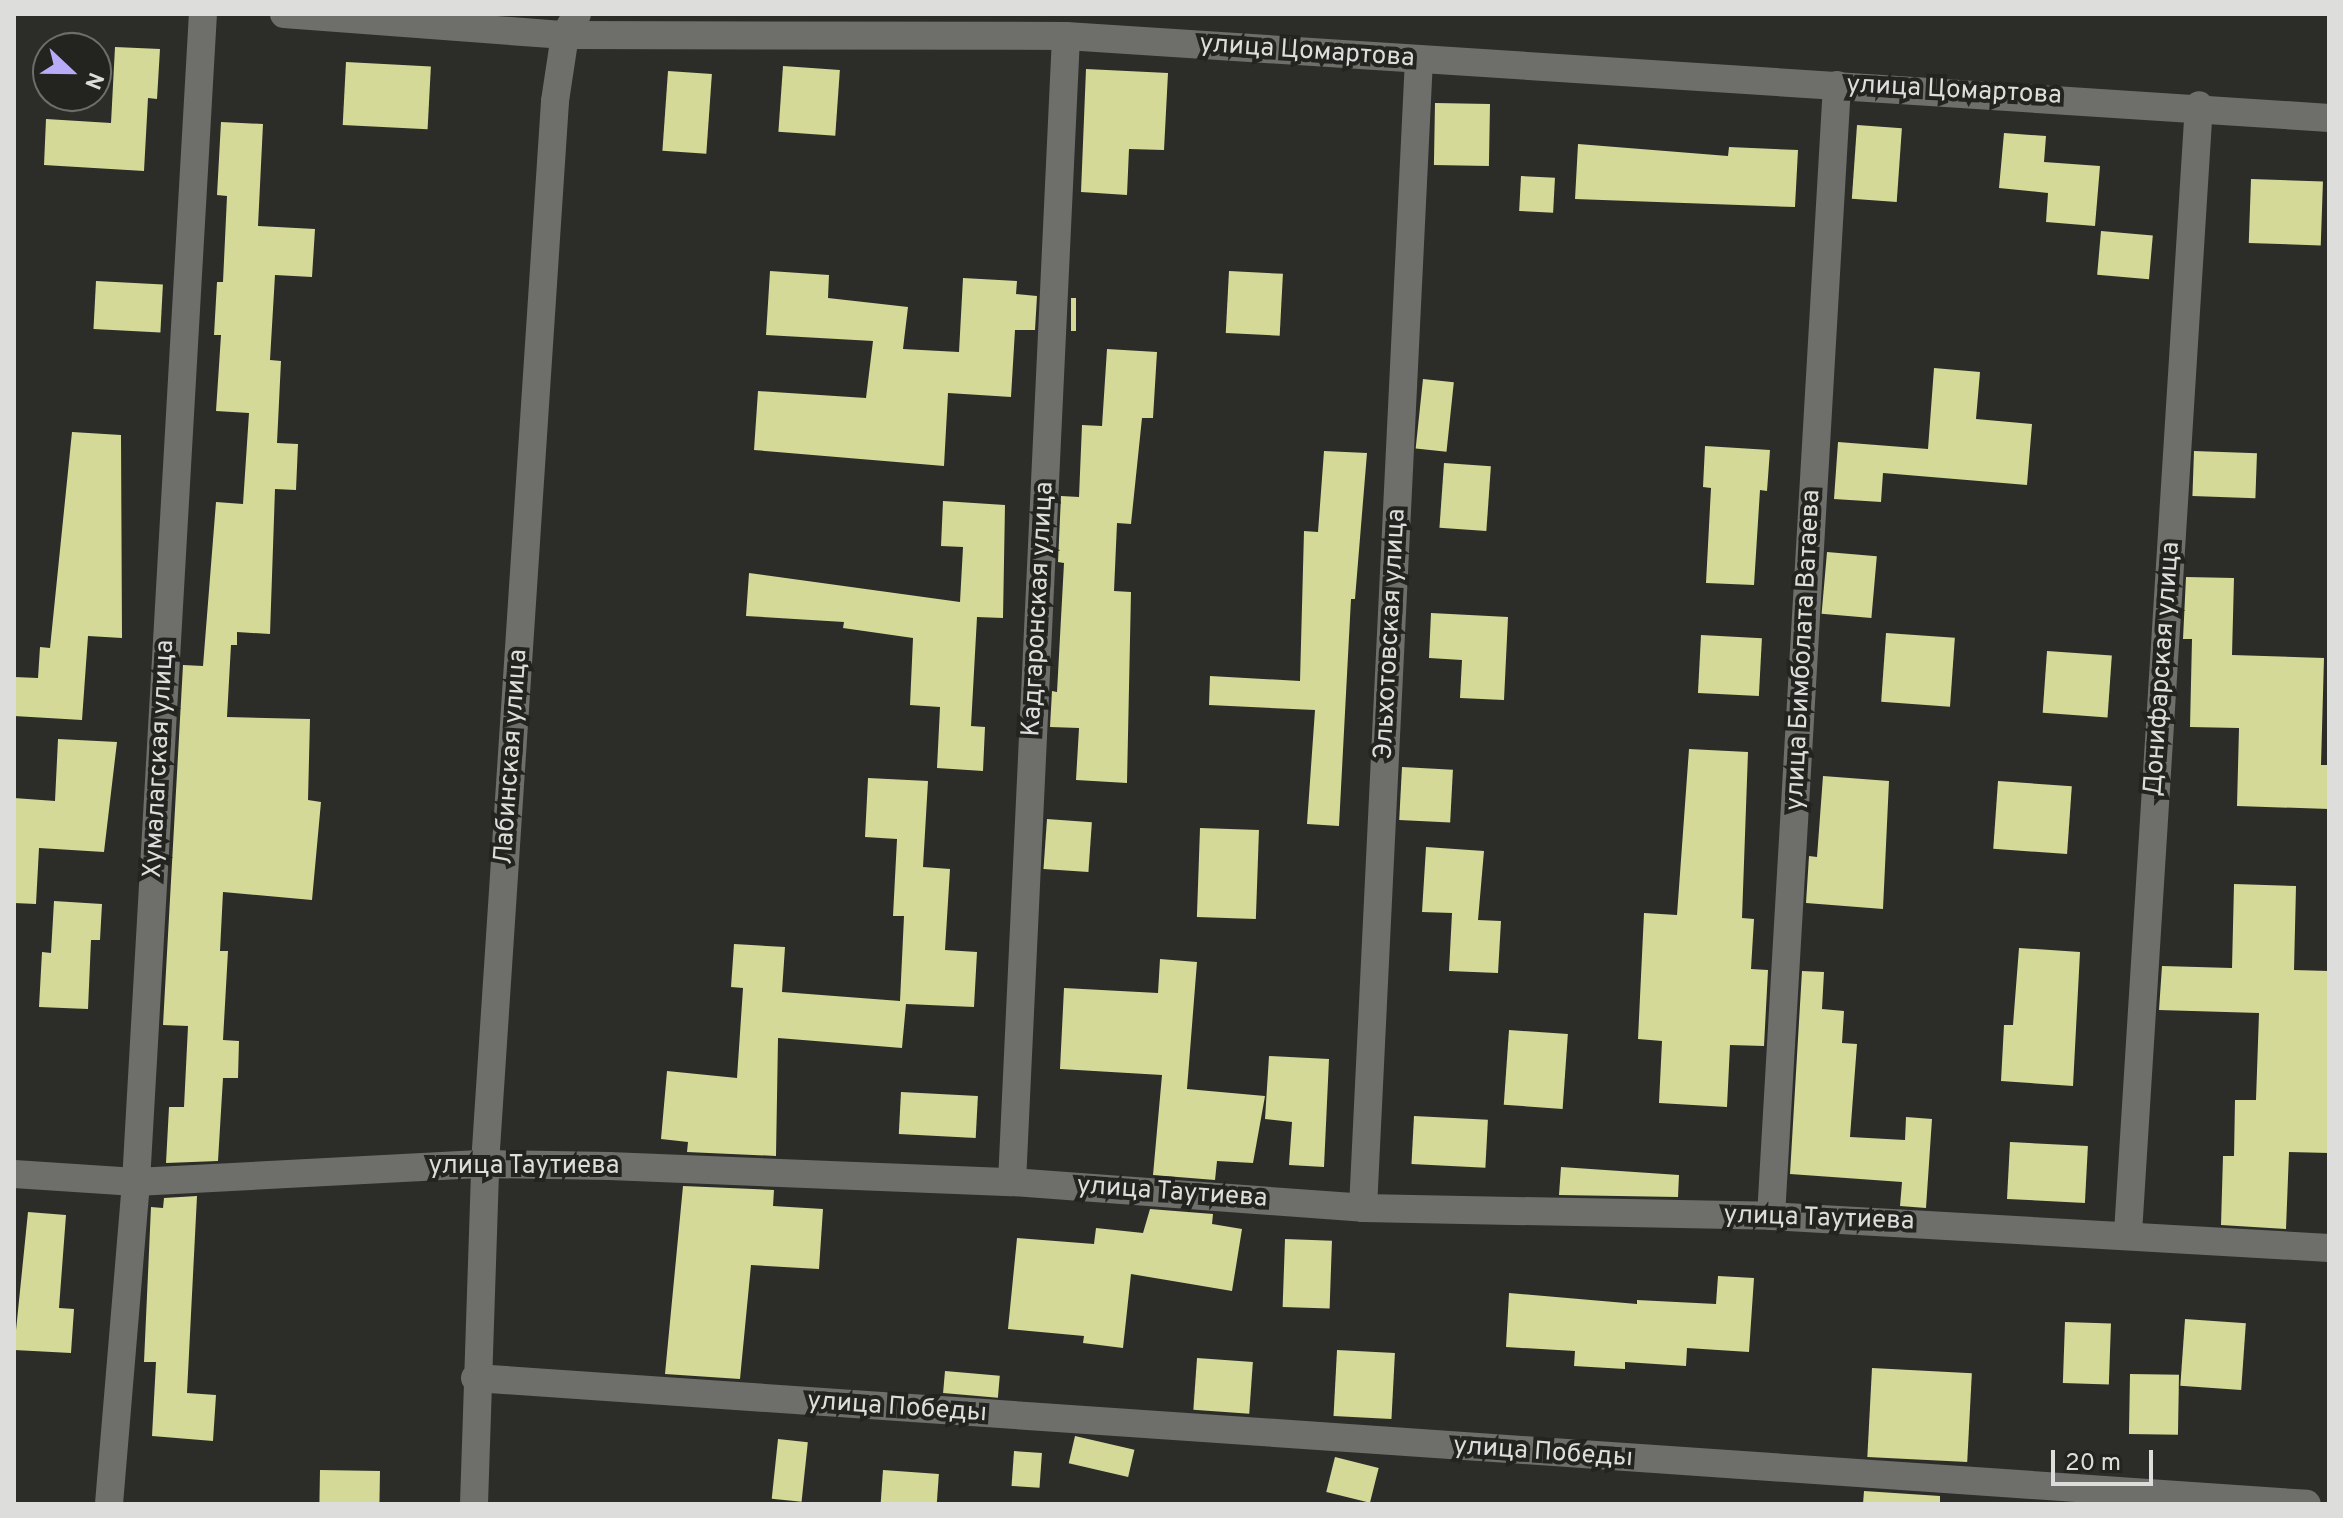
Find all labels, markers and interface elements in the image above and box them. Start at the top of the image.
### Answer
street label: улица Цомартова [1198,29,1416,75]
north arrow [32,32,112,112]
text: N [77,68,108,93]
street label: улица Цомартова [1845,70,2063,112]
street label: Кадгаронская улица [1017,481,1061,737]
street label: улица Бимболата Ватаева [1780,489,1828,811]
street label: Эльхотовская улица [1369,508,1413,760]
street label: Донифарская улица [2139,540,2187,798]
street label: Хумалагская улица [138,639,182,879]
street label: Лабинская улица [489,648,535,866]
street label: улица Таутиева [428,1151,620,1183]
street label: улица Таутиева [1075,1171,1269,1215]
street label: улица Таутиева [1722,1200,1916,1238]
street label: улица Победы [806,1386,988,1430]
street label: улица Победы [1452,1431,1634,1475]
scale bar [2055,1434,2157,1484]
text: 20 m [2065,1449,2121,1479]

